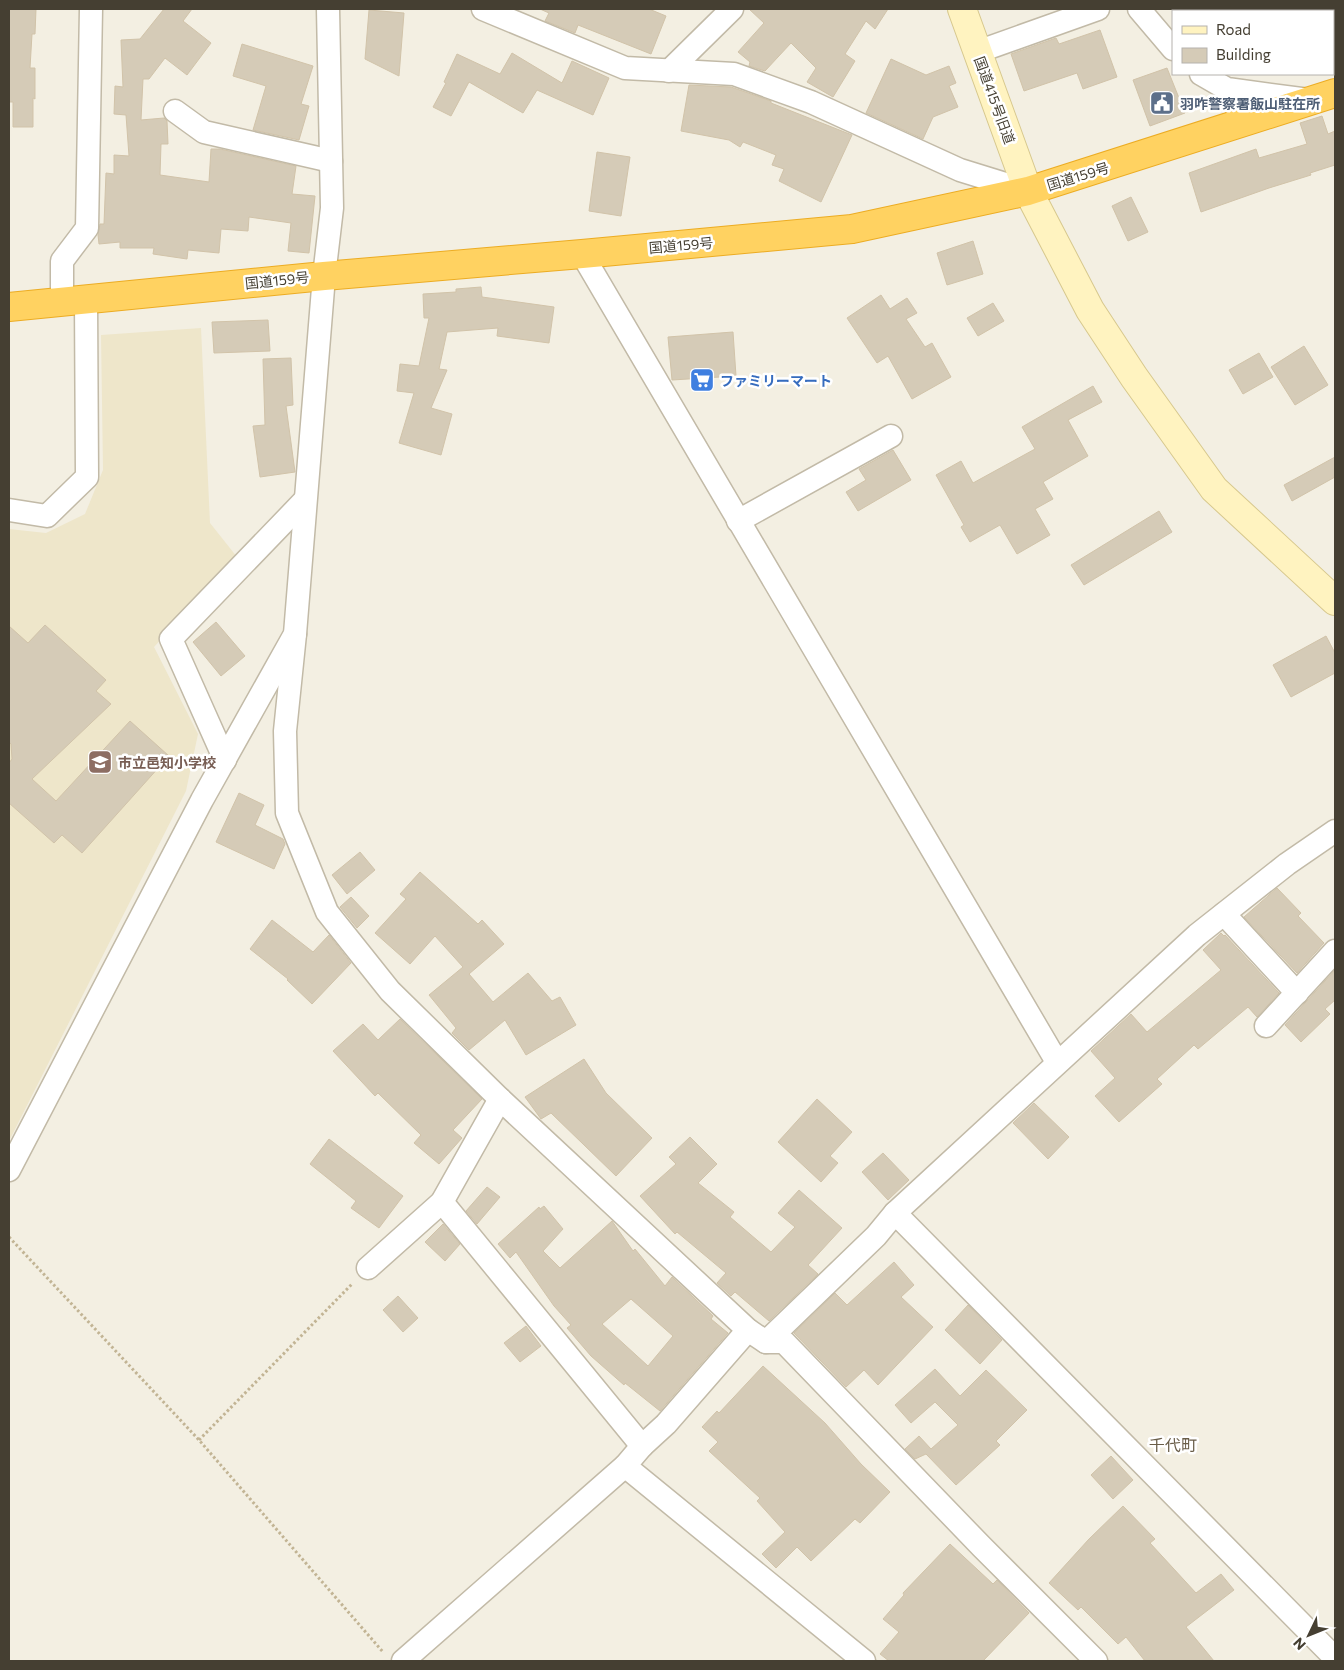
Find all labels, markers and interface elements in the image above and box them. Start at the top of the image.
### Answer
legend [1172,10,1334,75]
text: Road [1216,20,1251,38]
text: Building [1216,45,1271,63]
street label: 国道415号旧道 [971,54,1019,146]
public building icon: 羽咋警察署飯山駐在所 [1149,90,1175,116]
place label: 羽咋警察署飯山駐在所 [1180,95,1320,112]
street label: 国道159号 [1045,158,1111,194]
street label: 国道159号 [648,234,714,256]
street label: 国道159号 [244,268,310,292]
supermarket icon: ファミリーマート [689,367,715,393]
place label: ファミリーマート [720,372,832,389]
school or university icon: 市立邑知小学校 [87,749,113,775]
place label: 市立邑知小学校 [118,754,216,771]
district label: 千代町 [1149,1435,1197,1454]
north arrow [1284,1610,1334,1660]
text: N [1289,1635,1309,1654]

